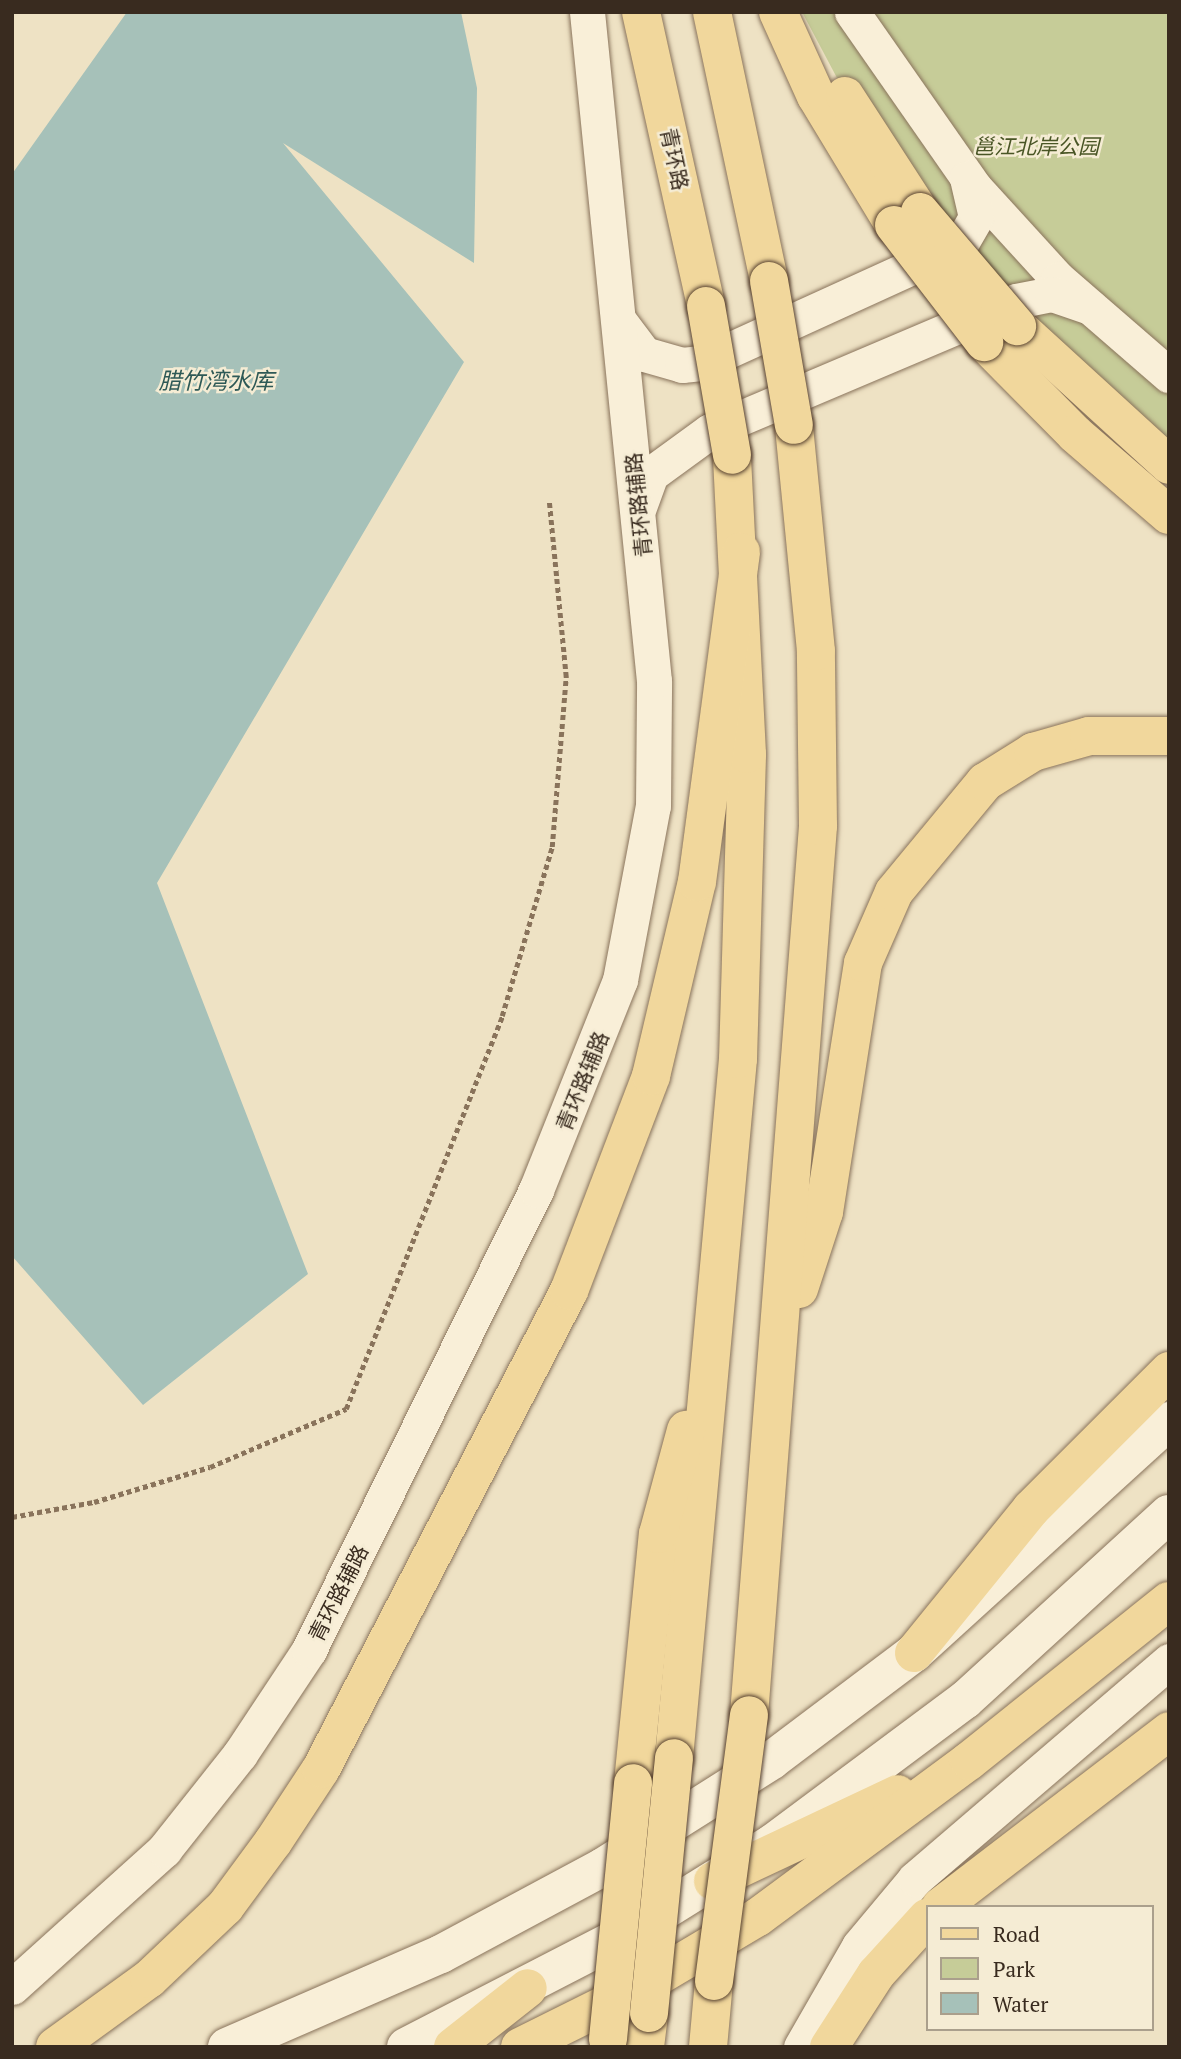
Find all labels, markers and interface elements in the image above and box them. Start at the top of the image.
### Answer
street label: 青环路 [656,126,694,192]
park label: 邕江北岸公园 [973,133,1099,159]
water label: 腊竹湾水库 [159,367,273,395]
street label: 青环路辅路 [620,451,656,559]
street label: 青环路辅路 [551,1028,613,1134]
street label: 青环路辅路 [303,1541,373,1645]
legend [926,1905,1153,2031]
text: Road [993,1920,1040,1948]
text: Park [993,1955,1035,1983]
text: Water [993,1990,1048,2018]

